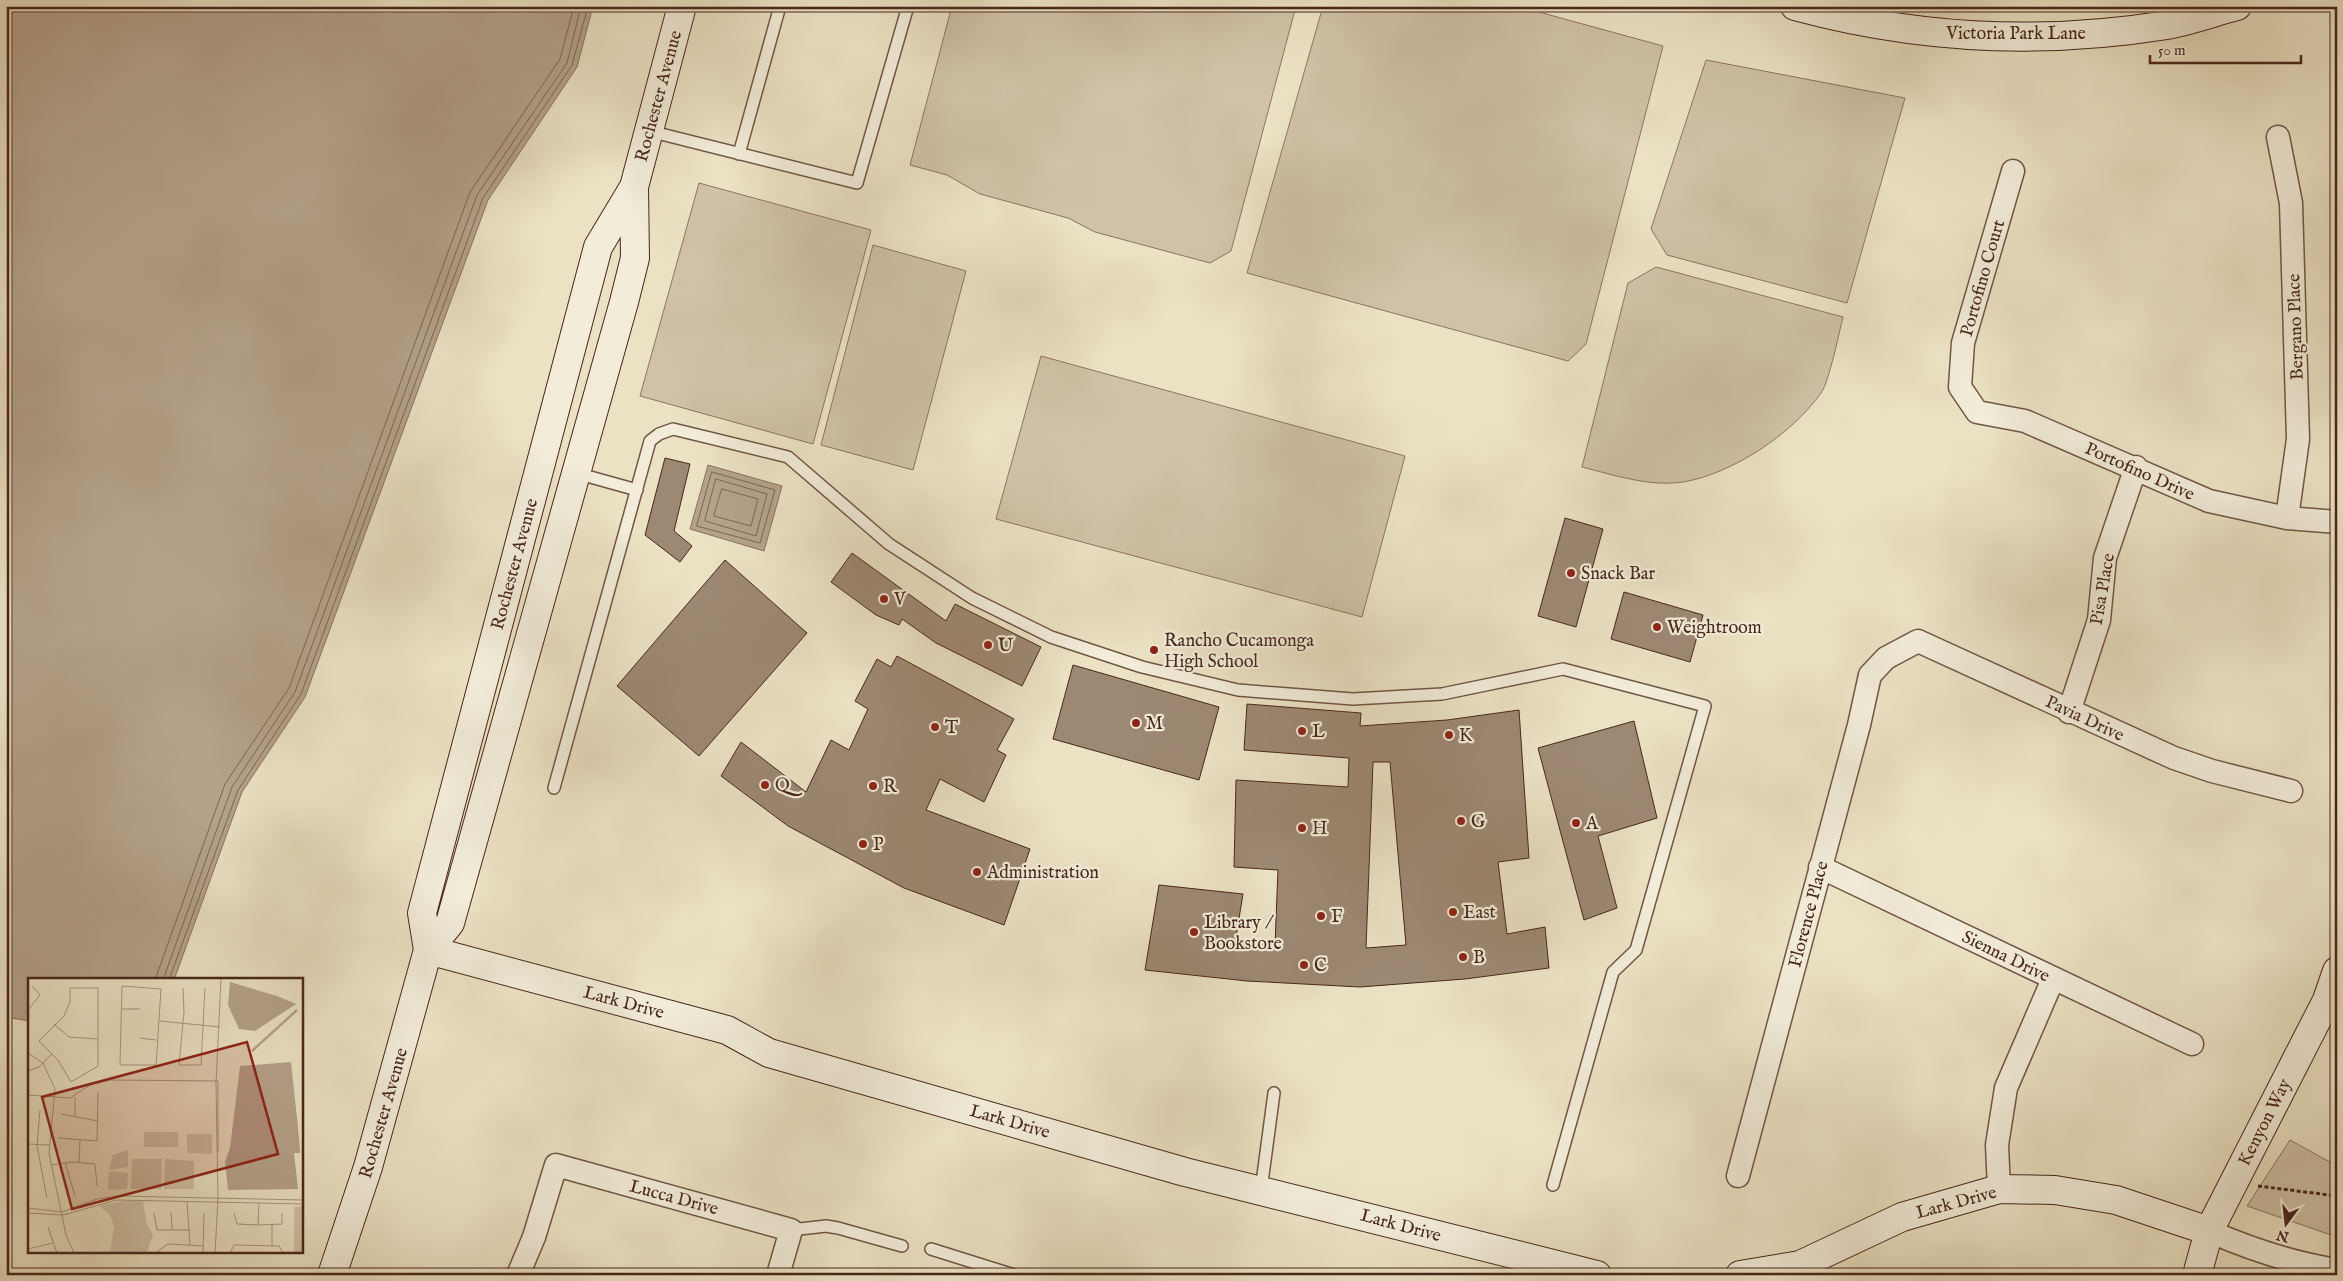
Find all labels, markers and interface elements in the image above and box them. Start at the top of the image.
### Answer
street label: Victoria Park Lane [1945,23,2086,46]
street label: Rochester Avenue [631,28,688,165]
scale bar [2150,32,2302,64]
text: 50 m [2158,41,2186,60]
street label: Portofino Court [1956,217,2011,339]
street label: Bergano Place [2283,273,2310,381]
street label: Portofino Drive [2081,438,2198,507]
street label: Rochester Avenue [487,496,544,633]
street label: Pisa Place [2086,552,2121,627]
place label: Snack Bar [1581,563,1656,586]
marker: Snack Bar [1565,567,1577,579]
place label: V [893,589,907,612]
marker: V [878,593,890,605]
place label: Weightroom [1667,617,1762,640]
marker: Weightroom [1651,621,1663,633]
place label: Rancho Cucamonga High School [1164,630,1314,674]
place label: U [998,635,1014,658]
marker: U [982,639,994,651]
marker: Rancho Cucamonga High School [1148,644,1160,656]
street label: Pavia Drive [2041,691,2127,748]
place label: M [1146,713,1163,736]
place label: T [945,717,958,740]
marker: M [1130,717,1142,729]
marker: T [929,721,941,733]
place label: L [1312,721,1325,744]
marker: L [1296,725,1308,737]
place label: K [1459,725,1473,748]
marker: K [1443,729,1455,741]
place label: Q [775,775,803,798]
place label: R [883,776,898,799]
marker: Q [759,779,771,791]
marker: R [867,780,879,792]
place label: G [1471,811,1486,834]
place label: A [1585,813,1599,836]
marker: G [1455,815,1467,827]
marker: A [1570,817,1582,829]
place label: H [1312,818,1327,841]
marker: H [1296,822,1308,834]
place label: P [873,834,883,857]
marker: P [857,838,869,850]
street label: Florence Place [1784,859,1835,970]
place label: Administration [986,862,1099,885]
marker: Administration [971,866,983,878]
place label: East [1463,902,1496,925]
place label: F [1331,906,1343,929]
marker: East [1447,906,1459,918]
marker: F [1315,910,1327,922]
place label: Library / Bookstore [1204,912,1282,956]
marker: Library / Bookstore [1188,926,1200,938]
street label: Sienna Drive [1958,926,2053,989]
place label: B [1473,947,1485,970]
marker: B [1457,951,1469,963]
place label: C [1314,955,1327,978]
marker: C [1298,959,1310,971]
inset map [28,978,302,1254]
street label: Lark Drive [581,982,666,1025]
street label: Rochester Avenue [355,1045,414,1182]
street label: Kenyon Way [2234,1075,2297,1170]
street label: Lark Drive [967,1100,1052,1145]
street label: Lucca Drive [627,1176,721,1221]
street label: Lark Drive [1914,1182,1999,1225]
north arrow [2260,1198,2310,1248]
street label: Lark Drive [1358,1205,1443,1248]
text: N [2275,1225,2292,1246]

